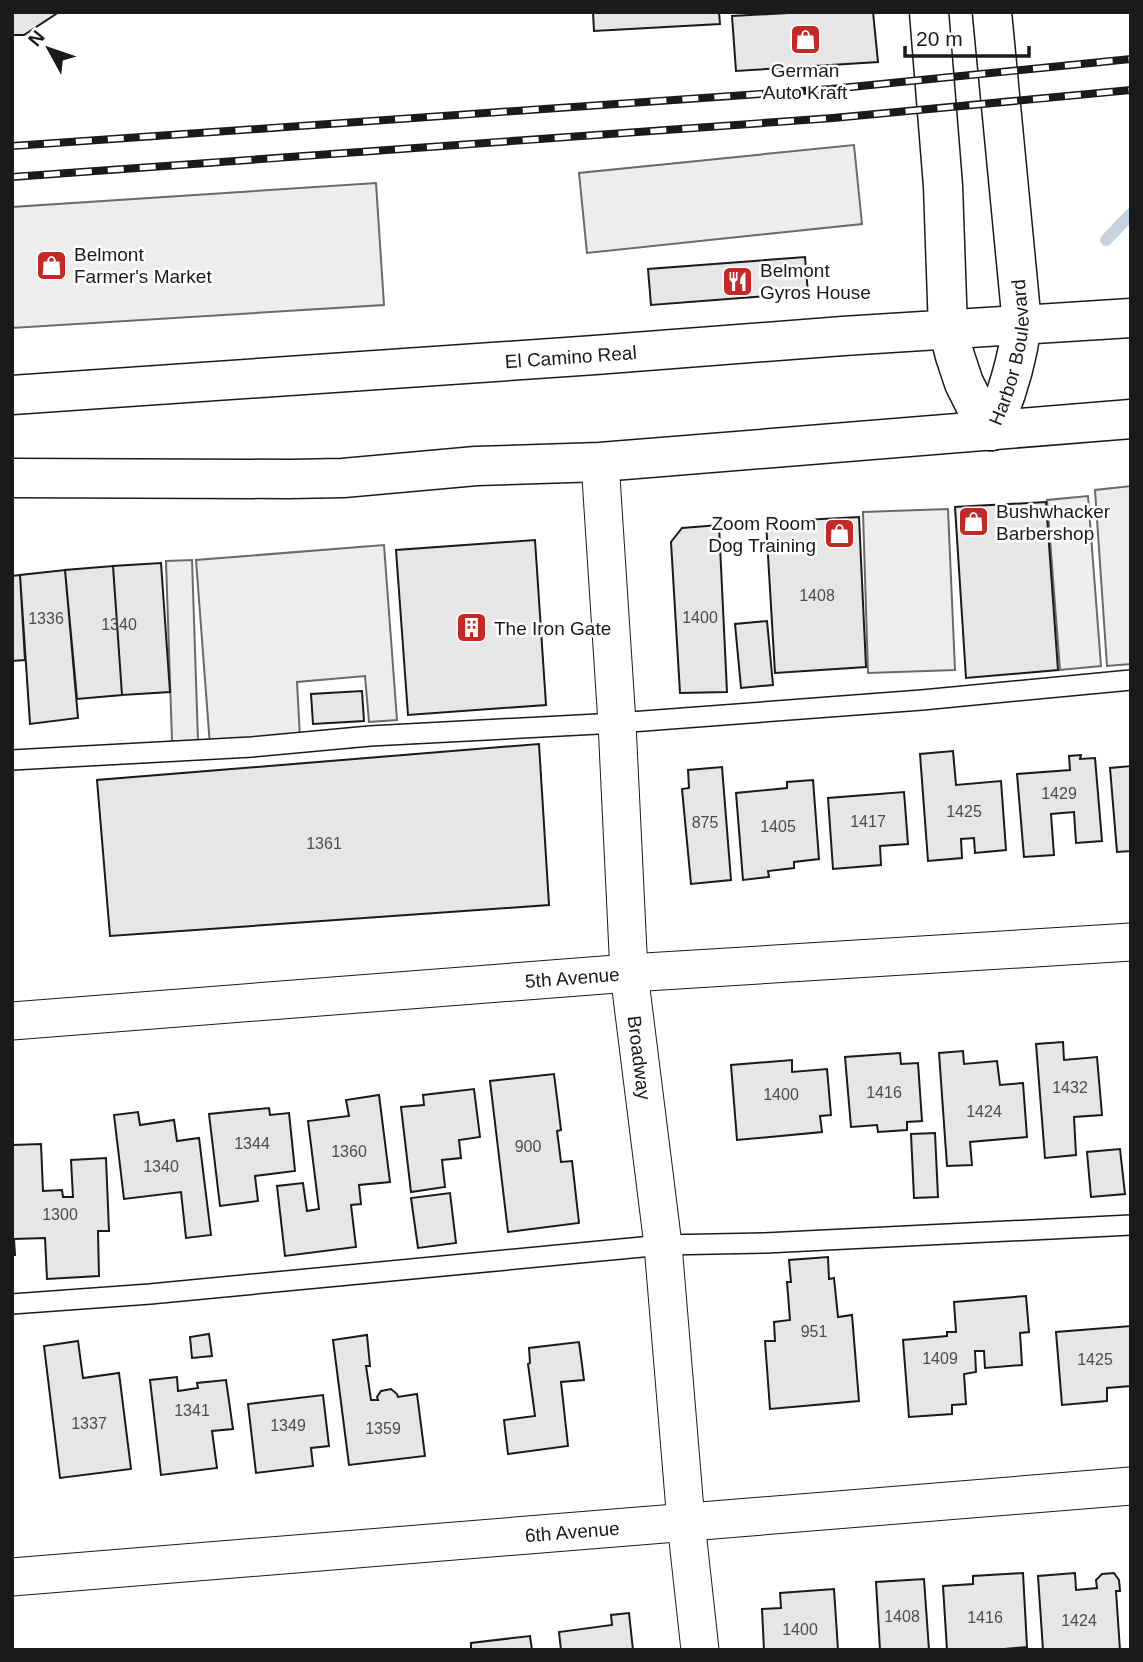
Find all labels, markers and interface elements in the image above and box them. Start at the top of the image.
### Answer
north arrow [14,14,84,84]
scale bar [905,14,1029,58]
shop icon: German Auto Kraft [788,22,822,56]
text: N [24,26,49,50]
text: 20 m [916,27,963,50]
place label: German Auto Kraft [763,60,848,103]
place label: Belmont Farmer's Market [74,244,212,287]
shop icon: Belmont Farmer's Market [34,248,68,282]
place label: Belmont Gyros House [760,260,871,303]
restaurant icon: Belmont Gyros House [720,264,754,298]
street label: Harbor Boulevard [985,278,1033,428]
street label: El Camino Real [504,342,637,372]
place label: Bushwhacker Barbershop [996,501,1111,544]
shop icon: Bushwhacker Barbershop [956,505,990,539]
place label: Zoom Room Dog Training [708,513,816,556]
shop icon: Zoom Room Dog Training [822,517,856,551]
house number: 1408 [799,587,835,604]
house number: 1400 [682,609,718,626]
house number: 1336 [28,610,64,627]
building icon: The Iron Gate [454,611,488,645]
house number: 1340 [101,616,137,633]
place label: The Iron Gate [494,618,611,639]
house number: 1429 [1041,785,1077,802]
house number: 1425 [946,803,982,820]
house number: 1417 [850,813,886,830]
house number: 875 [692,814,718,831]
house number: 1405 [760,818,796,835]
house number: 1361 [306,835,342,852]
street label: 5th Avenue [524,964,620,992]
street label: Broadway [623,1014,655,1101]
house number: 1432 [1052,1079,1088,1096]
house number: 1416 [866,1084,902,1101]
house number: 1400 [763,1086,799,1103]
house number: 1424 [966,1103,1002,1120]
house number: 1344 [234,1135,270,1152]
house number: 900 [515,1138,541,1155]
house number: 1360 [331,1143,367,1160]
house number: 1340 [143,1158,179,1175]
house number: 1300 [42,1206,78,1223]
house number: 951 [801,1323,827,1340]
house number: 1409 [922,1350,958,1367]
house number: 1425 [1077,1351,1113,1368]
house number: 1341 [174,1402,210,1419]
house number: 1337 [71,1415,107,1432]
house number: 1349 [270,1417,306,1434]
house number: 1359 [365,1420,401,1437]
street label: 6th Avenue [524,1518,620,1546]
house number: 1408 [884,1608,920,1625]
house number: 1416 [967,1609,1003,1626]
house number: 1424 [1061,1612,1097,1629]
house number: 1400 [782,1621,818,1638]

